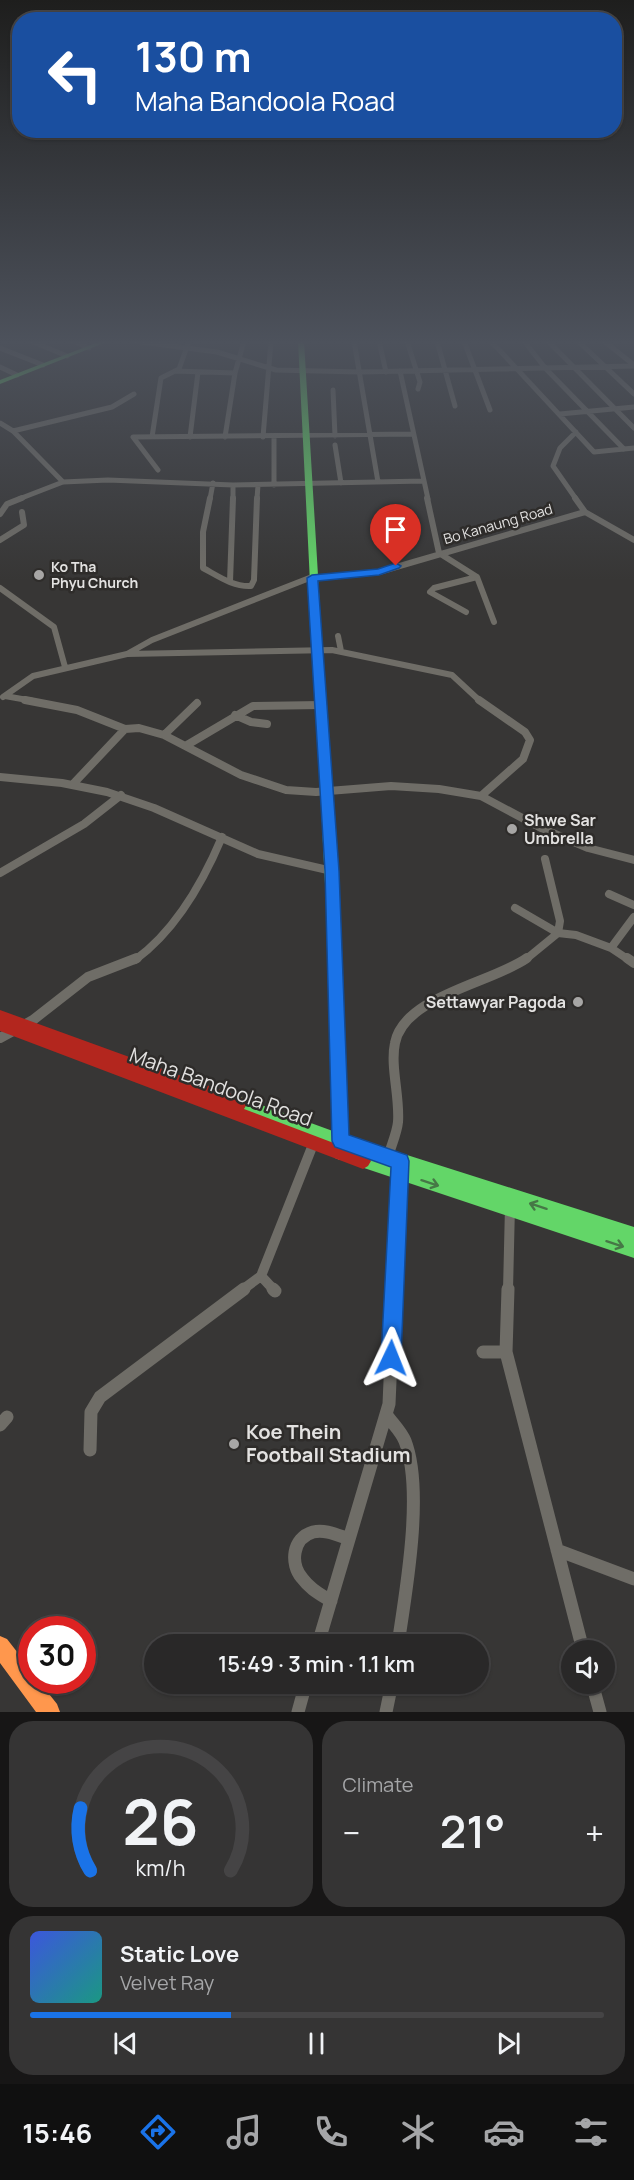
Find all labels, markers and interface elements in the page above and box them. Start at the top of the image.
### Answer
text: 130 m [135,27,252,85]
icon: left [36,36,114,114]
text: Maha Bandoola Road [135,82,395,119]
street label: Bo Kanaung Road [441,499,555,548]
pin [370,504,421,566]
icon: arrive [379,513,412,546]
place label: Ko Tha Phyu Church [51,557,138,592]
marker: Ko Tha Phyu Church [32,568,46,582]
place label: Shwe Sar Umbrella [524,809,596,849]
marker: Shwe Sar Umbrella [505,822,519,836]
place label: Settawyar Pagoda [426,991,566,1013]
marker: Settawyar Pagoda [571,995,585,1009]
street label: Maha Bandoola Road [126,1041,316,1132]
one-way arrow [420,1178,439,1189]
one-way arrow [529,1200,548,1211]
one-way arrow [605,1239,624,1250]
position arrow [359,1326,423,1390]
place label: Koe Thein Football Stadium [246,1418,410,1468]
marker: Koe Thein Football Stadium [227,1437,241,1451]
speed limit sign: 30 [18,1616,96,1694]
map controls [561,1640,615,1694]
button: sound [561,1640,615,1694]
text: 15:49 · 3 min · 1.1 km [218,1649,415,1679]
text: Climate [343,1771,414,1798]
text: 26 [123,1778,199,1864]
text: 21° [440,1800,505,1862]
text: − [343,1810,360,1855]
text: + [585,1810,604,1855]
text: km/h [136,1853,186,1882]
text: Static Love [120,1939,239,1969]
text: Velvet Ray [120,1969,214,1996]
icon: previous [109,2027,142,2060]
icon: pause [300,2027,333,2060]
icon: next [492,2027,525,2060]
icon: directions [137,2111,179,2153]
icon: music [223,2111,265,2153]
icon: phone [310,2111,352,2153]
icon: climate [397,2111,439,2153]
icon: car [483,2111,525,2153]
icon: filters [570,2111,612,2153]
text: 15:46 [22,2114,92,2151]

